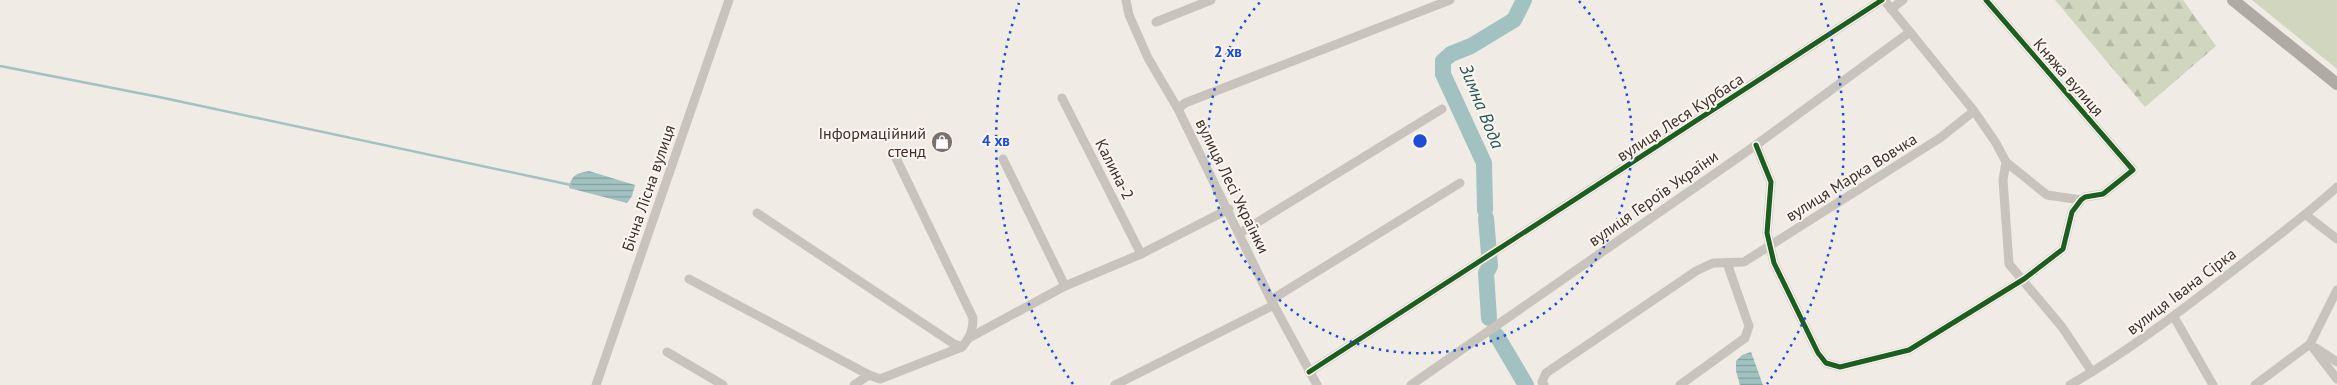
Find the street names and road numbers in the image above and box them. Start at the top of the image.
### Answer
street label: Княжа вулиця [2030,34,2108,120]
street label: вулиця Леся Курбаса [1613,69,1747,165]
street label: вулиця Лесі Українки [1192,115,1274,257]
street label: Бічна Лісна вулиця [617,122,679,254]
street label: вулиця Марка Вовчка [1782,128,1920,226]
street label: Калина-2 [1091,135,1139,203]
street label: вулиця Героїв України [1584,146,1722,250]
street label: вулиця Івана Сірка [2122,243,2240,339]

